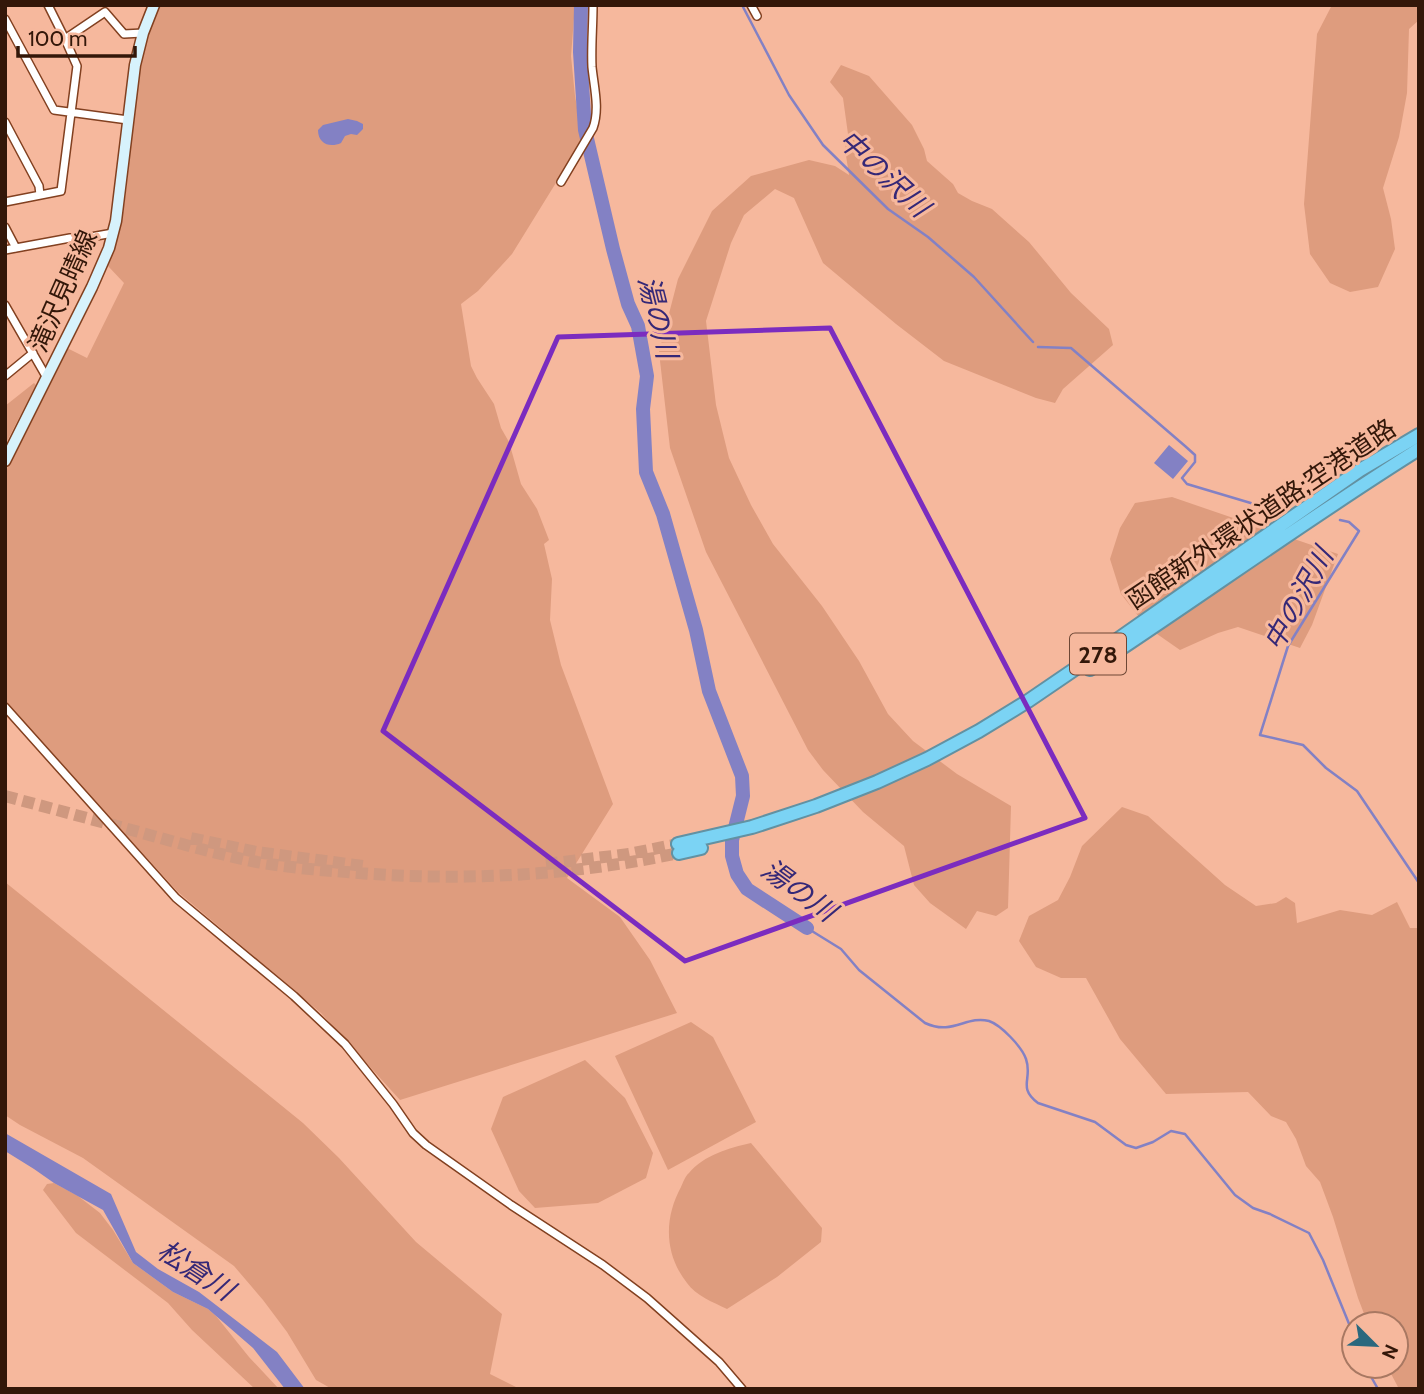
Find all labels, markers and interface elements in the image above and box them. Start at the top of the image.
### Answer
scale bar [18,14,135,58]
text: 100 m [28,26,87,51]
water label: 中の沢川 [831,122,939,226]
street label: 滝沢見晴線 [22,225,104,357]
water label: 湯の川 [631,272,685,365]
street label: 函館新外環状道路;空港道路 [1120,412,1402,616]
water label: 中の沢川 [1256,539,1341,656]
road number: 278 [1070,634,1126,674]
water label: 湯の川 [755,852,845,930]
water label: 松倉川 [152,1233,243,1309]
north arrow [1340,1310,1410,1380]
text: N [1377,1341,1403,1363]

